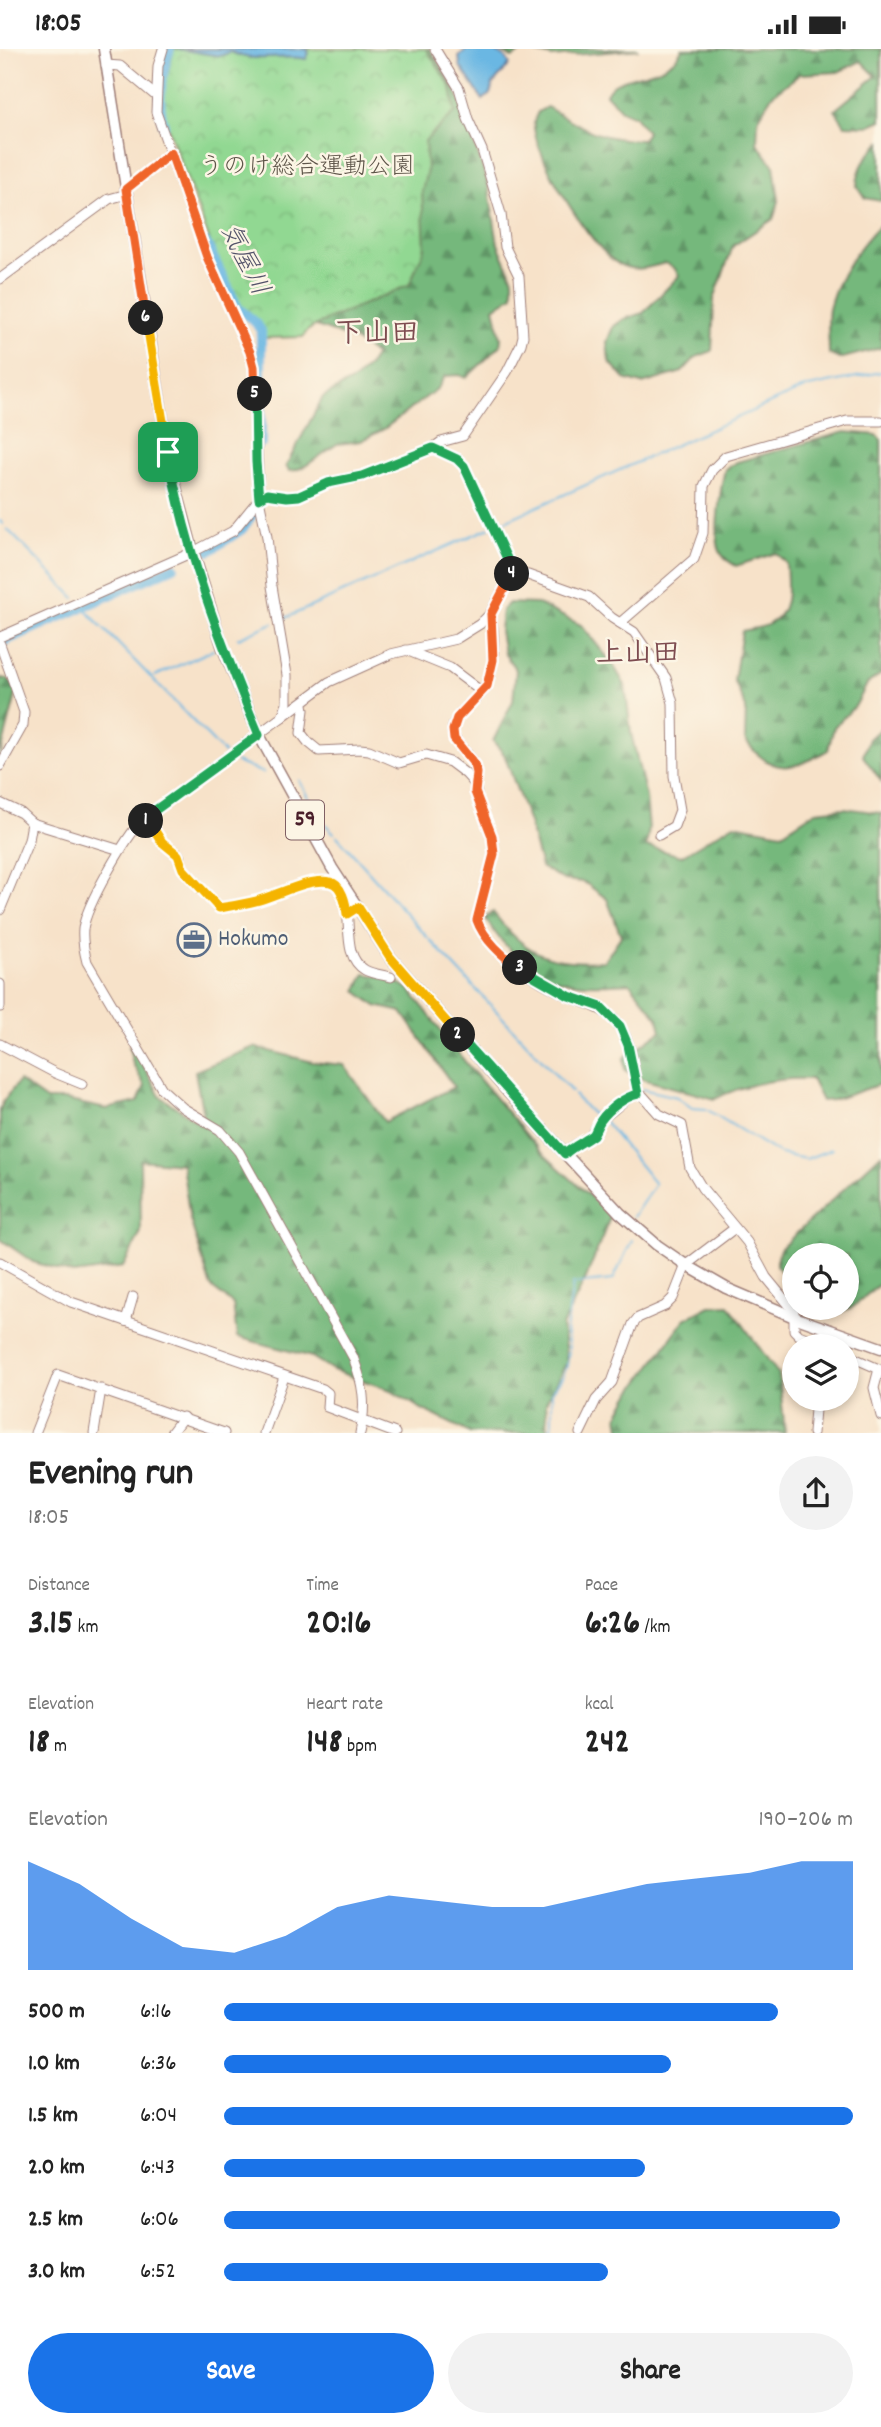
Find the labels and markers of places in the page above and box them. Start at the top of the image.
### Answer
pin: 6 [128,301,164,335]
pin: 5 [238,377,272,411]
pin [138,422,198,482]
pin: 4 [494,557,530,591]
pin: 1 [128,803,164,839]
office icon: Hokumo [175,921,213,959]
place label: Hokumo [218,923,288,957]
pin: 3 [503,951,538,985]
pin: 2 [440,1017,476,1053]

